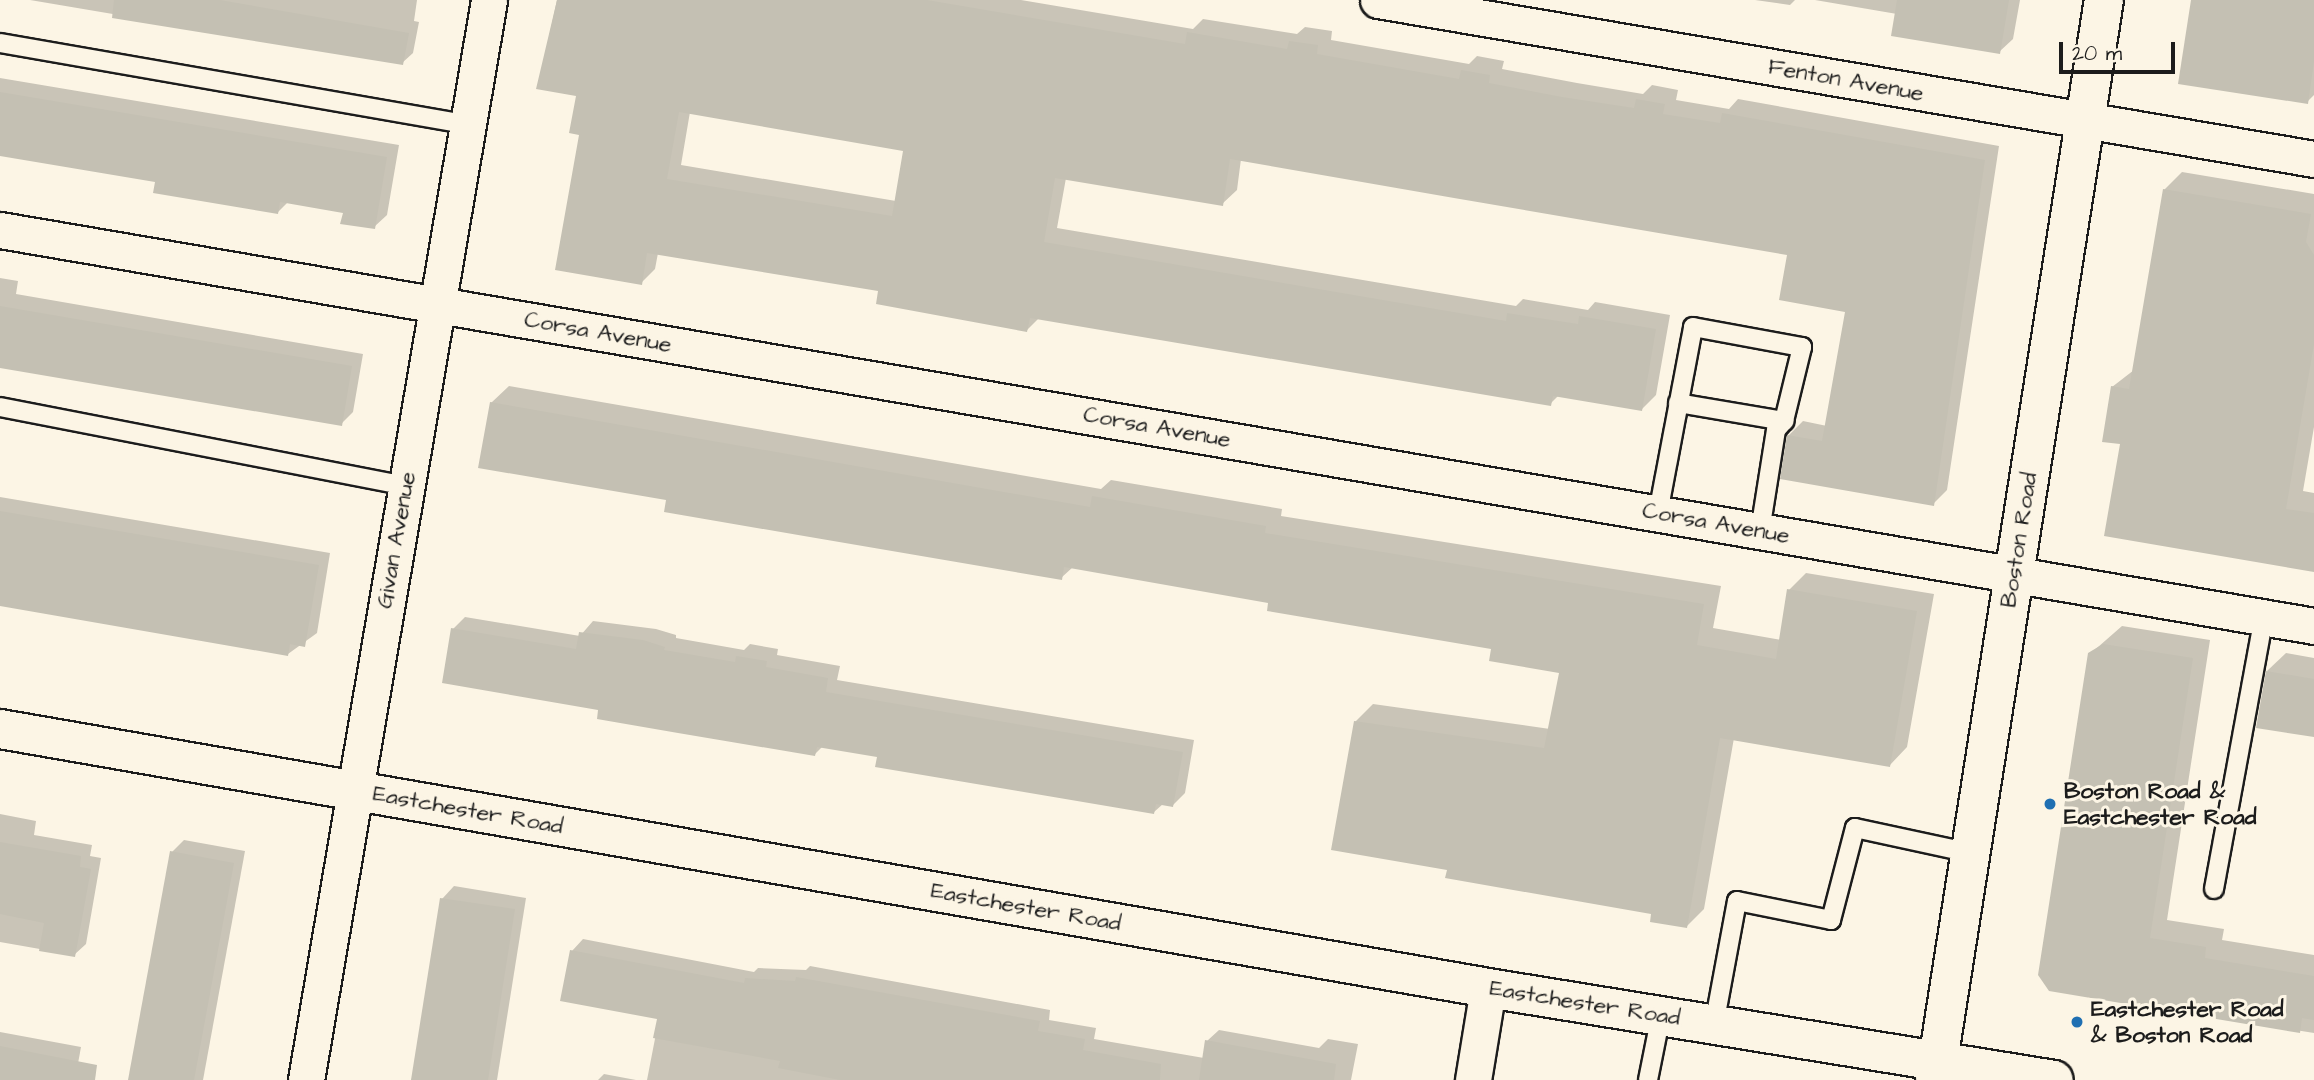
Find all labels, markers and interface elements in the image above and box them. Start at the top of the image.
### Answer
scale bar [2062,28,2178,72]
text: 20 m [2072,39,2122,68]
street label: Fenton Avenue [1766,53,1926,107]
street label: Corsa Avenue [522,305,674,359]
street label: Corsa Avenue [1081,400,1233,454]
street label: Givan Avenue [370,469,422,611]
street label: Boston Road [1995,470,2043,610]
street label: Corsa Avenue [1640,496,1792,550]
place label: Boston Road & Eastchester Road [2064,777,2257,831]
street label: Eastchester Road [371,780,565,840]
marker: Boston Road & Eastchester Road [2042,796,2058,812]
street label: Eastchester Road [929,877,1123,937]
street label: Eastchester Road [1488,974,1682,1032]
place label: Eastchester Road & Boston Road [2091,995,2284,1049]
marker: Eastchester Road & Boston Road [2069,1014,2085,1030]

